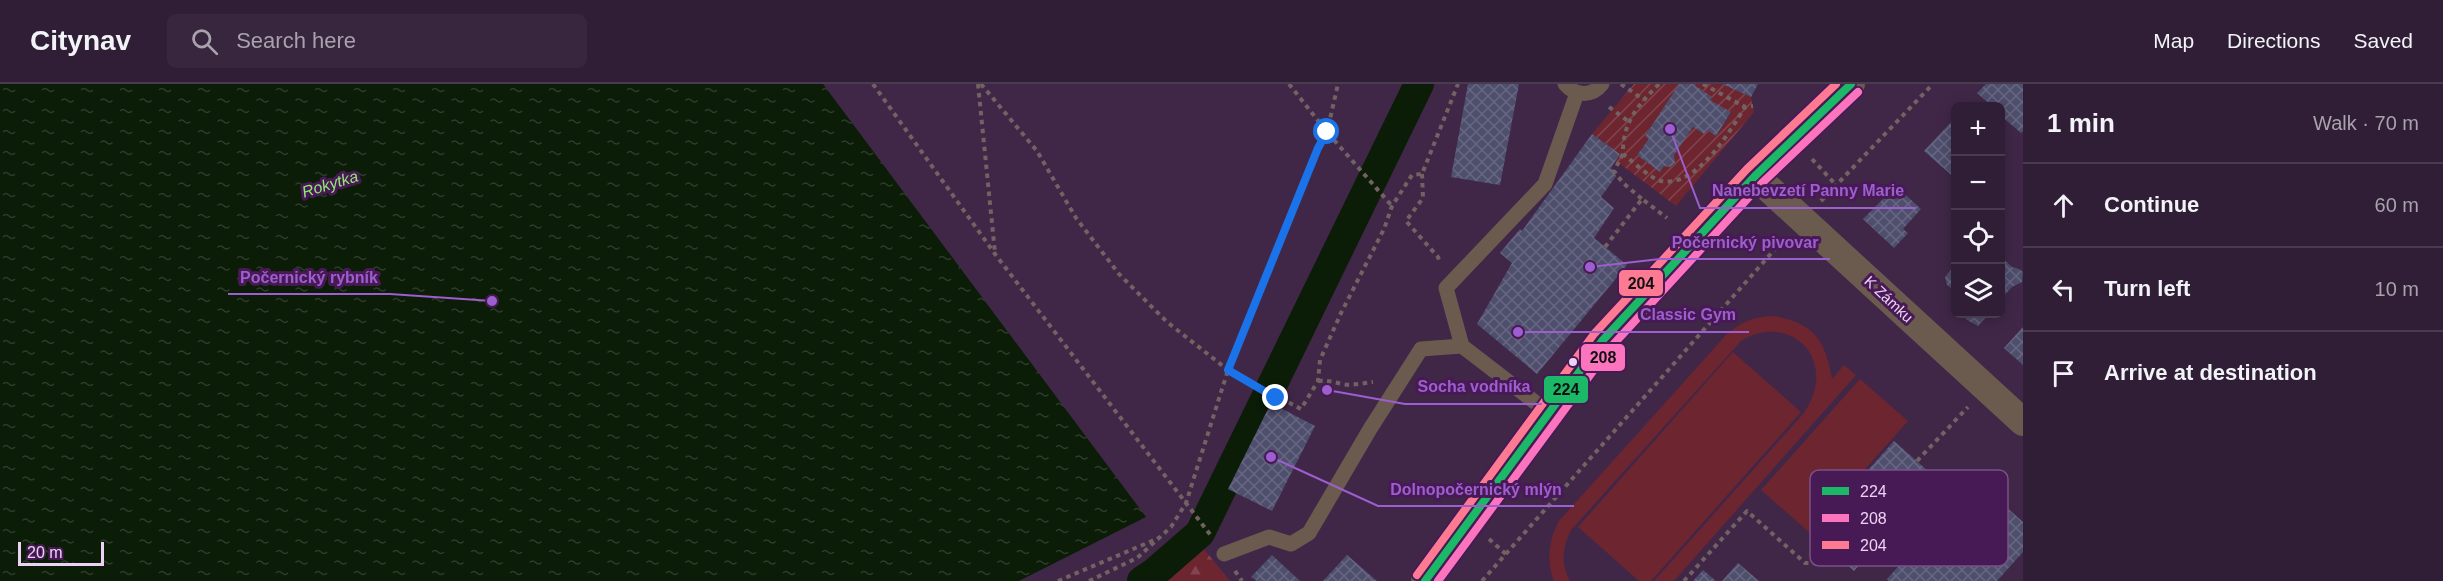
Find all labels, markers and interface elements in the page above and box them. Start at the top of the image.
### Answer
search box [167,14,587,68]
text: Citynav [30,25,131,56]
icon: search [188,25,221,58]
text: Search here [236,28,356,53]
text: Map [2153,29,2194,52]
text: Directions [2227,29,2320,52]
text: Saved [2353,29,2413,52]
map controls [1951,102,2005,318]
button: + [1951,102,2005,156]
text: 1 min [2047,108,2115,138]
text: Walk · 70 m [2313,112,2419,134]
route start [1313,118,1339,144]
button: − [1951,156,2005,210]
water label: Rokytka [300,167,360,201]
callout: Nanebevzetí Panny Marie [1700,174,1916,208]
text: Nanebevzetí Panny Marie [1712,182,1904,199]
icon: ahead [2047,189,2080,222]
text: Continue [2104,192,2199,217]
text: 60 m [2375,194,2419,216]
button: locate [1951,210,2005,264]
callout: Počernický pivovar [1660,225,1830,259]
text: Počernický pivovar [1672,234,1818,251]
callout: Počernický rybník [228,260,390,294]
button: layers [1951,264,2005,318]
text: Počernický rybník [240,269,378,286]
line badge: 204 [1618,269,1664,297]
street label: K Zámku [1861,272,1917,326]
icon: left [2047,273,2080,306]
text: 204 [1628,275,1654,292]
text: Turn left [2104,276,2190,301]
text: 10 m [2375,278,2419,300]
callout: Classic Gym [1628,298,1749,332]
text: Classic Gym [1640,306,1736,323]
line badge: 208 [1580,343,1626,372]
text: 208 [1590,349,1616,366]
unlabelled marker [1567,356,1579,368]
icon: arrive [2047,357,2080,390]
text: Arrive at destination [2104,360,2317,385]
callout: Socha vodníka [1405,370,1542,404]
line badge: 224 [1543,375,1589,404]
text: Socha vodníka [1418,378,1531,395]
text: 224 [1553,381,1579,398]
route end [1262,384,1288,410]
legend [1810,470,2008,566]
callout: Dolnopočernický mlýn [1378,472,1574,506]
text: Dolnopočernický mlýn [1390,481,1562,498]
text: 224 [1860,483,1887,500]
text: 208 [1860,510,1887,527]
text: 204 [1860,537,1887,554]
scale bar [18,539,104,566]
text: 20 m [27,544,63,561]

